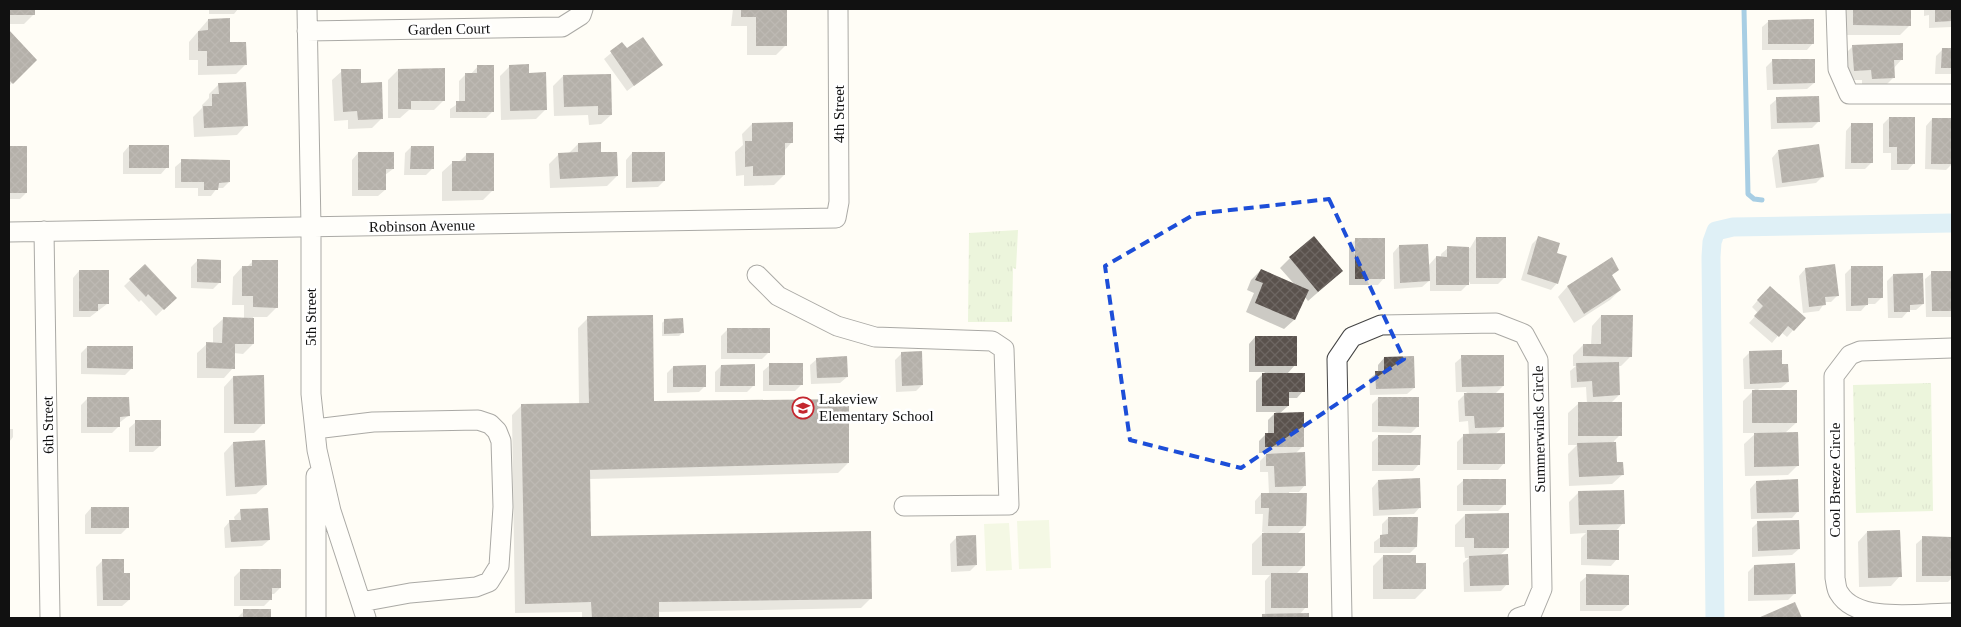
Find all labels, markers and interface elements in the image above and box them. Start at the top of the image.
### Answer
street label: Garden Court [408,20,491,38]
street label: 4th Street [831,84,847,143]
street label: Robinson Avenue [369,217,475,235]
street label: 5th Street [303,287,319,346]
street label: Summerwinds Circle [1530,365,1548,493]
place label: Lakeview Elementary School [819,391,934,424]
street label: 6th Street [39,395,57,454]
school or university icon: Lakeview Elementary School [791,396,815,420]
street label: Cool Breeze Circle [1827,422,1843,537]

